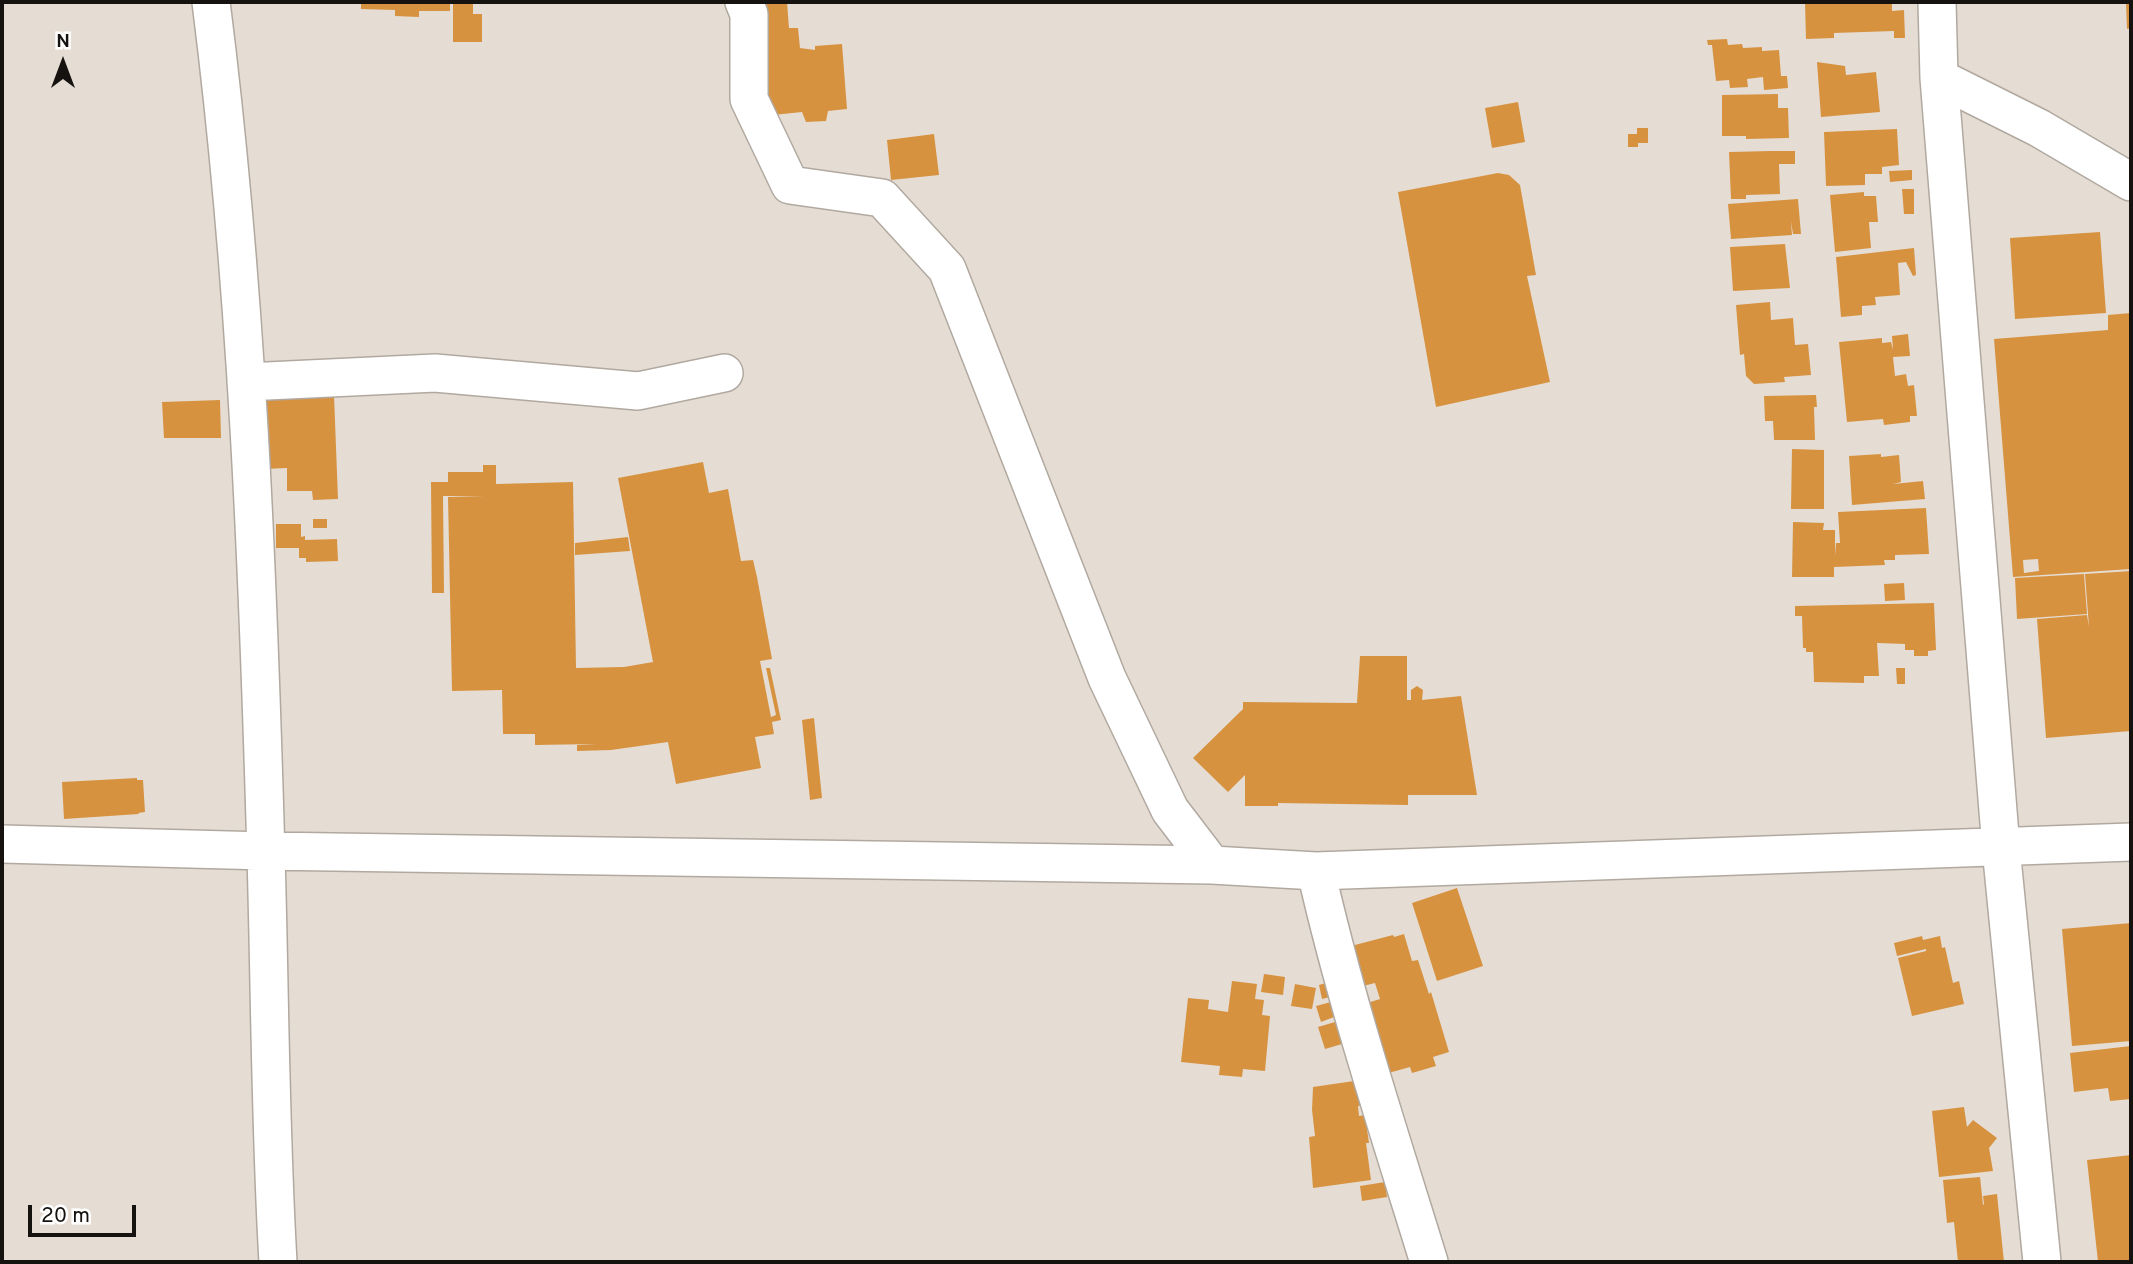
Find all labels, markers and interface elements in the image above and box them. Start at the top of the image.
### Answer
north arrow [28,28,98,98]
text: N [56,30,70,54]
scale bar [32,1190,140,1234]
text: 20 m [41,1203,90,1230]

